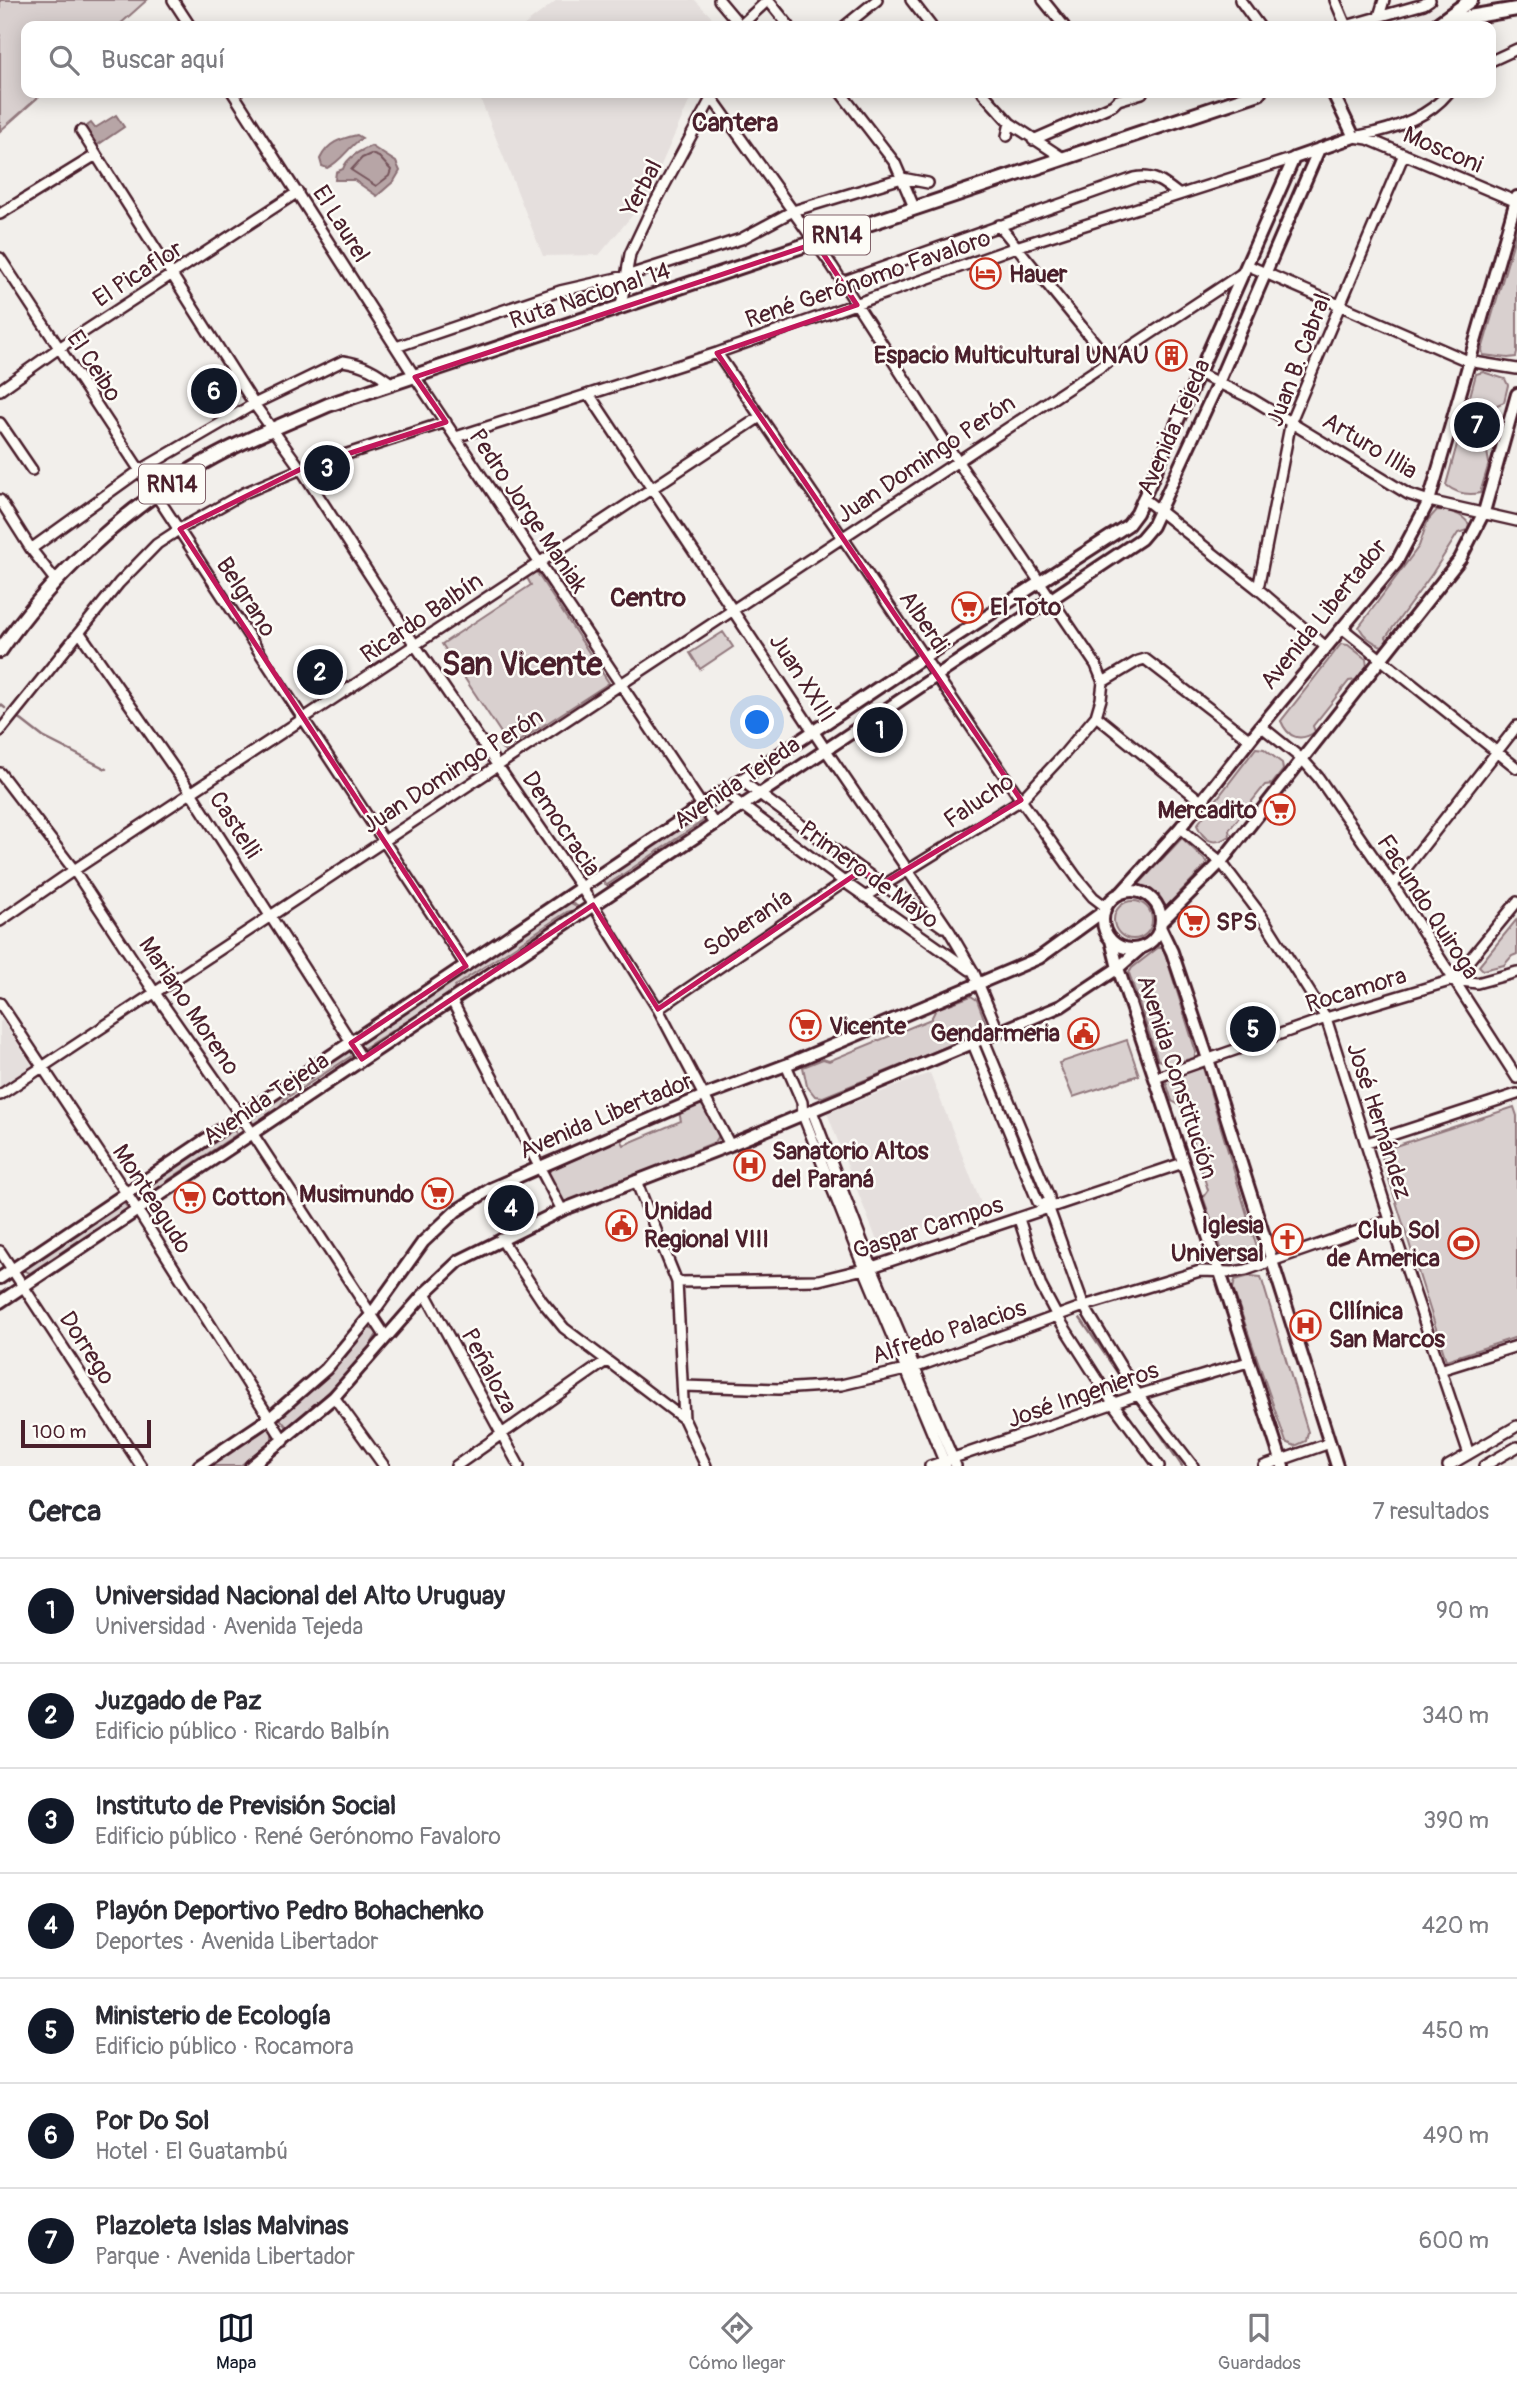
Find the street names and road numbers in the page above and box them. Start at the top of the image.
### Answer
street label: Mosconi [1399,120,1487,180]
street label: Yerbal [615,155,669,222]
street label: El Laurel [306,180,376,268]
road number: RN14 [804,216,870,254]
street label: René Gerónomo Favaloro [741,223,995,335]
street label: El Picaflor [88,234,189,314]
street label: Ruta Nacional 14 [506,256,674,336]
street label: Juan B. Cabral [1260,289,1338,431]
street label: El Ceibo [60,325,128,407]
street label: Avenida Tejeda [1131,354,1217,500]
street label: Juan Domingo Perón [831,388,1021,530]
street label: Arturo Illia [1317,406,1423,486]
street label: Pedro Jorge Maniak [462,423,594,599]
road number: RN14 [139,464,205,504]
street label: Avenida Libertador [1254,532,1394,695]
street label: Belgrano [210,552,282,642]
street label: Ricardo Balbín [355,566,489,670]
street label: Alberdi [893,585,955,659]
street label: Juan XXIII [763,628,841,728]
street label: Juan Domingo Perón [357,702,549,840]
street label: Avenida Tejeda [668,730,806,836]
street label: Democracia [515,766,607,882]
street label: Falucho [938,767,1020,835]
street label: Castelli [203,786,267,864]
street label: Primero de Mayo [794,815,944,935]
street label: Facundo Quiroga [1370,829,1486,985]
street label: Soberanía [698,883,798,963]
street label: Mariano Moreno [132,931,246,1081]
street label: Rocamora [1302,961,1410,1019]
street label: Avenida Constitución [1130,971,1224,1183]
street label: José Hernández [1340,1039,1418,1203]
street label: Avenida Tejeda [197,1046,335,1152]
street label: Avenida Libertador [515,1066,698,1166]
street label: Monteagudo [106,1139,198,1259]
street label: Gaspar Campos [849,1190,1007,1266]
street label: Alfredo Palacios [868,1293,1030,1371]
street label: Dorrego [53,1306,121,1390]
street label: Peñaloza [455,1323,523,1419]
street label: José Ingenieros [1003,1355,1163,1434]

